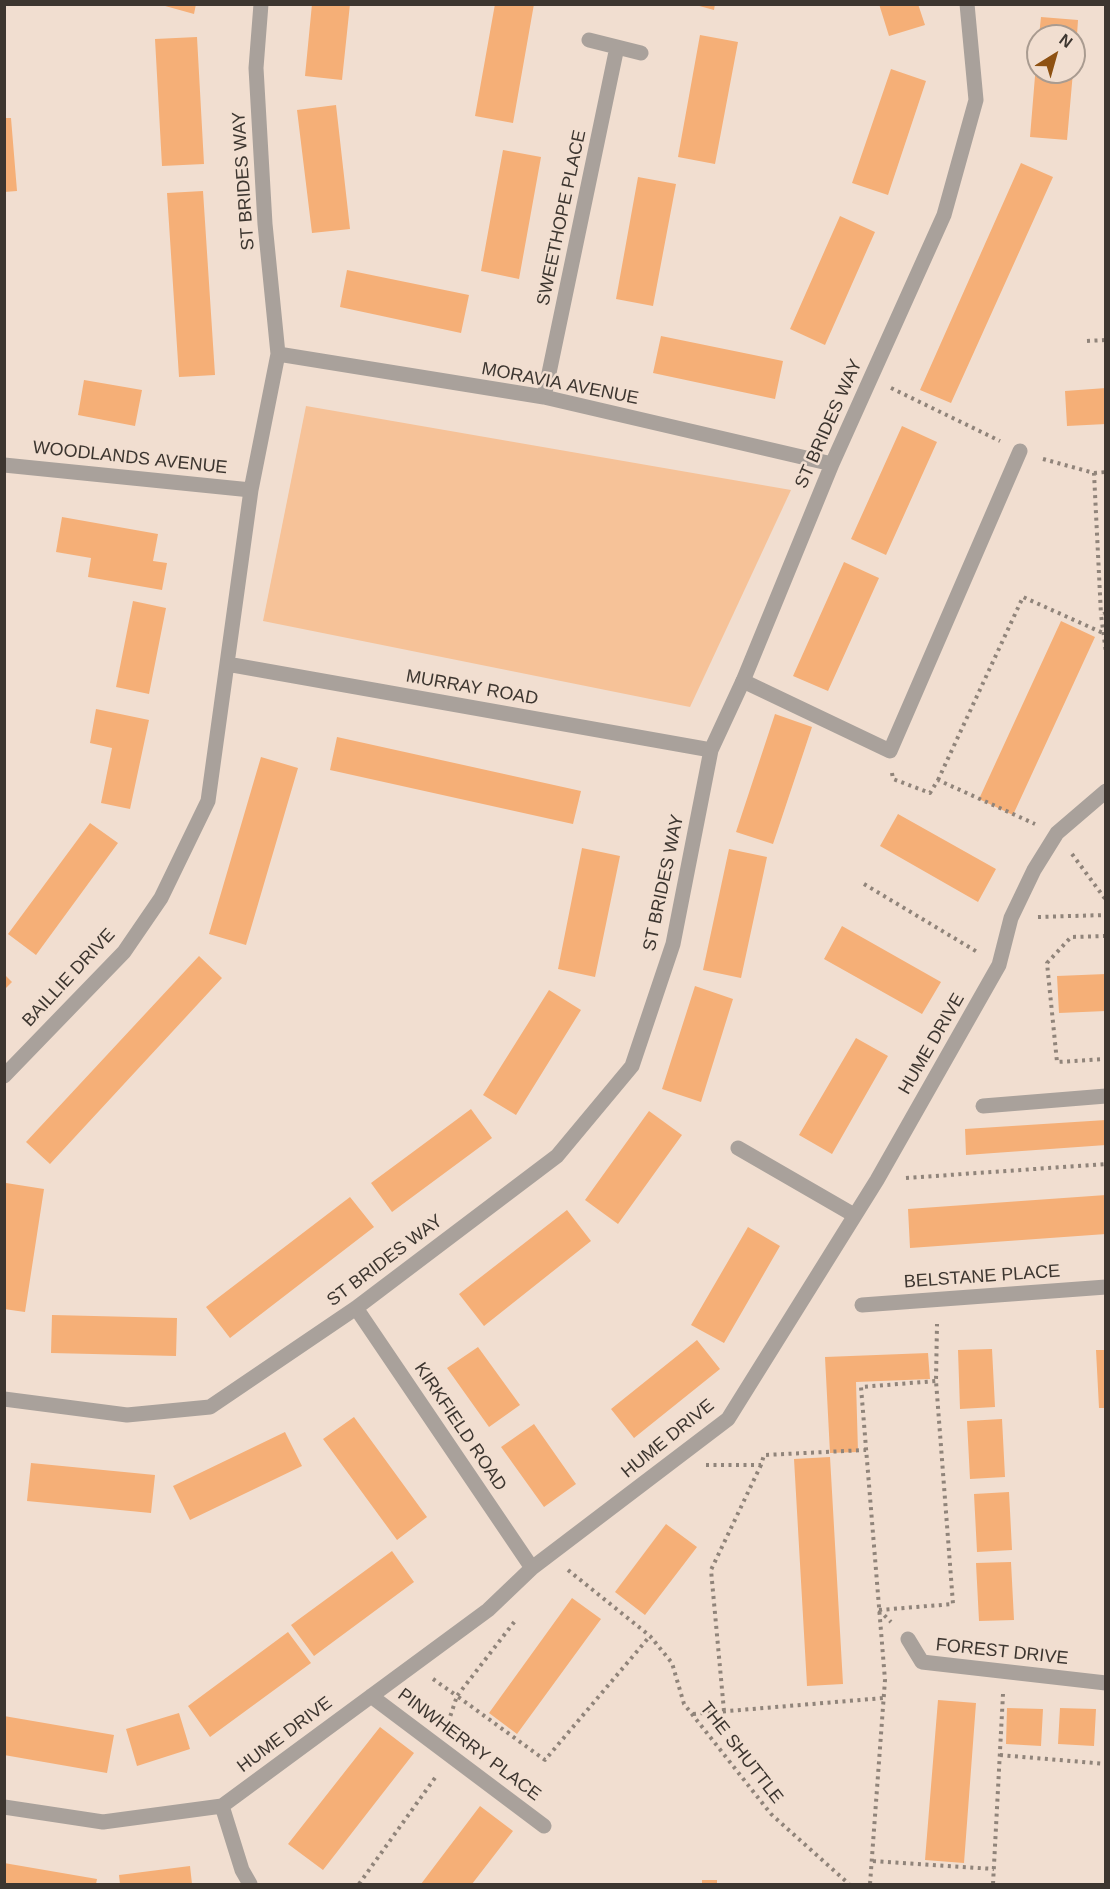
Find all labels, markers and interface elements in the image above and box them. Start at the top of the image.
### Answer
north arrow [1026,24,1086,84]
text: N [1056,31,1076,51]
street label: ST BRIDES WAY [228,111,260,251]
street label: SWEETHOPE PLACE [533,128,591,308]
street label: ST BRIDES WAY [791,356,867,492]
street label: MORAVIA AVENUE [480,358,640,410]
street label: WOODLANDS AVENUE [32,437,228,479]
street label: MURRAY ROAD [404,666,540,710]
street label: ST BRIDES WAY [639,813,689,953]
street label: BAILLIE DRIVE [18,925,120,1031]
street label: HUME DRIVE [894,990,970,1098]
street label: ST BRIDES WAY [323,1211,447,1311]
street label: BELSTANE PLACE [903,1261,1061,1293]
street label: KIRKFIELD ROAD [409,1359,511,1495]
street label: HUME DRIVE [617,1395,719,1483]
street label: FOREST DRIVE [935,1634,1069,1670]
street label: PINWHERRY PLACE [393,1684,545,1806]
street label: HUME DRIVE [233,1692,337,1778]
street label: THE SHUTTLE [695,1698,787,1808]

